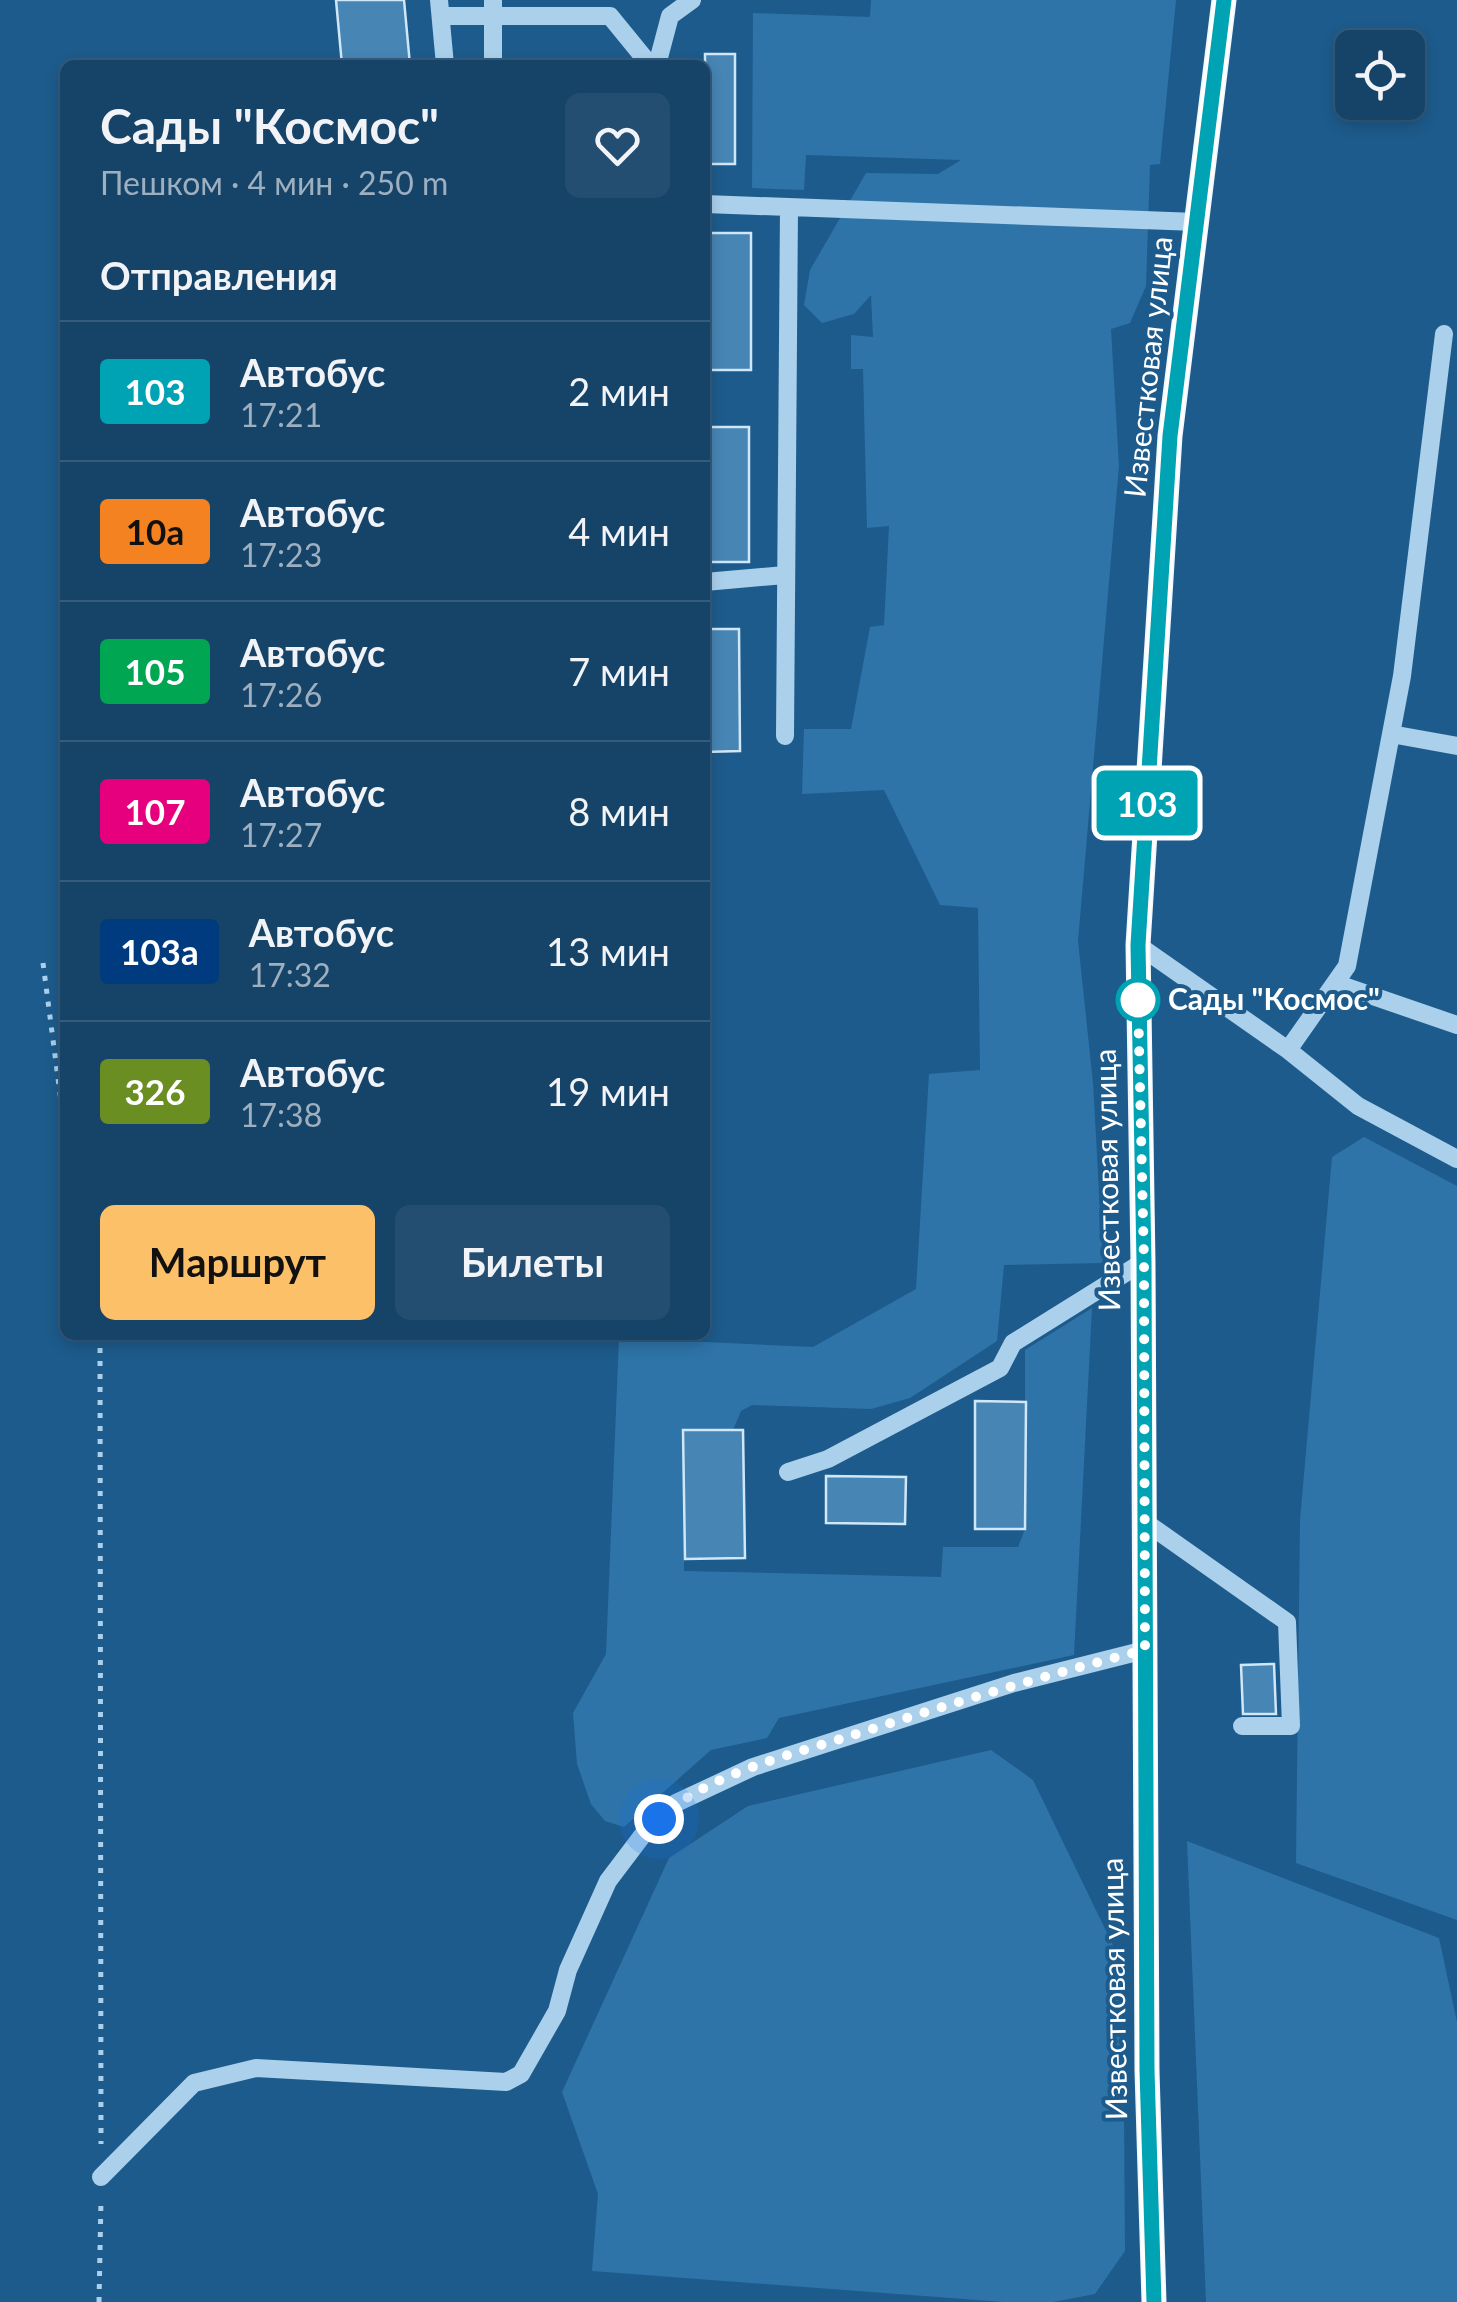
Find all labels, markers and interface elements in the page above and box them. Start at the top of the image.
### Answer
map controls [1335,30,1425,120]
button: locate [1335,30,1425,120]
button: heart [565,93,670,198]
text: Сады "Космос" [100,97,439,154]
text: Пешком · 4 мин · 250 m [100,163,448,202]
street label: Известковая улица [1115,234,1179,499]
text: Отправления [100,252,338,298]
text: Автобус [240,349,385,395]
text: 2 мин [568,368,670,414]
text: 103 [125,370,185,412]
text: 17:21 [240,395,322,434]
text: Автобус [240,489,385,535]
text: 4 мин [568,508,670,554]
text: 10а [126,510,184,552]
text: 17:23 [240,535,322,574]
text: Автобус [240,629,385,675]
text: 7 мин [568,648,670,694]
text: 105 [125,650,185,692]
text: 17:26 [240,675,322,714]
text: Автобус [240,769,385,815]
line badge: 103 [1090,770,1204,836]
text: 103 [1117,782,1177,824]
text: 8 мин [568,788,670,834]
text: 107 [125,790,185,832]
text: 17:27 [240,815,322,854]
text: Автобус [249,909,394,955]
text: 13 мин [546,928,670,974]
text: 103а [120,930,199,972]
text: 17:32 [249,955,331,994]
marker: Сады "Космос" [1117,979,1159,1021]
place label: Сады "Космос" [1168,980,1380,1016]
text: Автобус [240,1049,385,1095]
street label: Известковая улица [1086,1049,1126,1312]
text: 19 мин [546,1068,670,1114]
text: 326 [125,1070,185,1112]
text: 17:38 [240,1095,322,1134]
button: Маршрут [100,1205,375,1320]
button: Билеты [395,1205,670,1320]
your location [634,1794,684,1844]
street label: Известковая улица [1093,1858,1133,2121]

